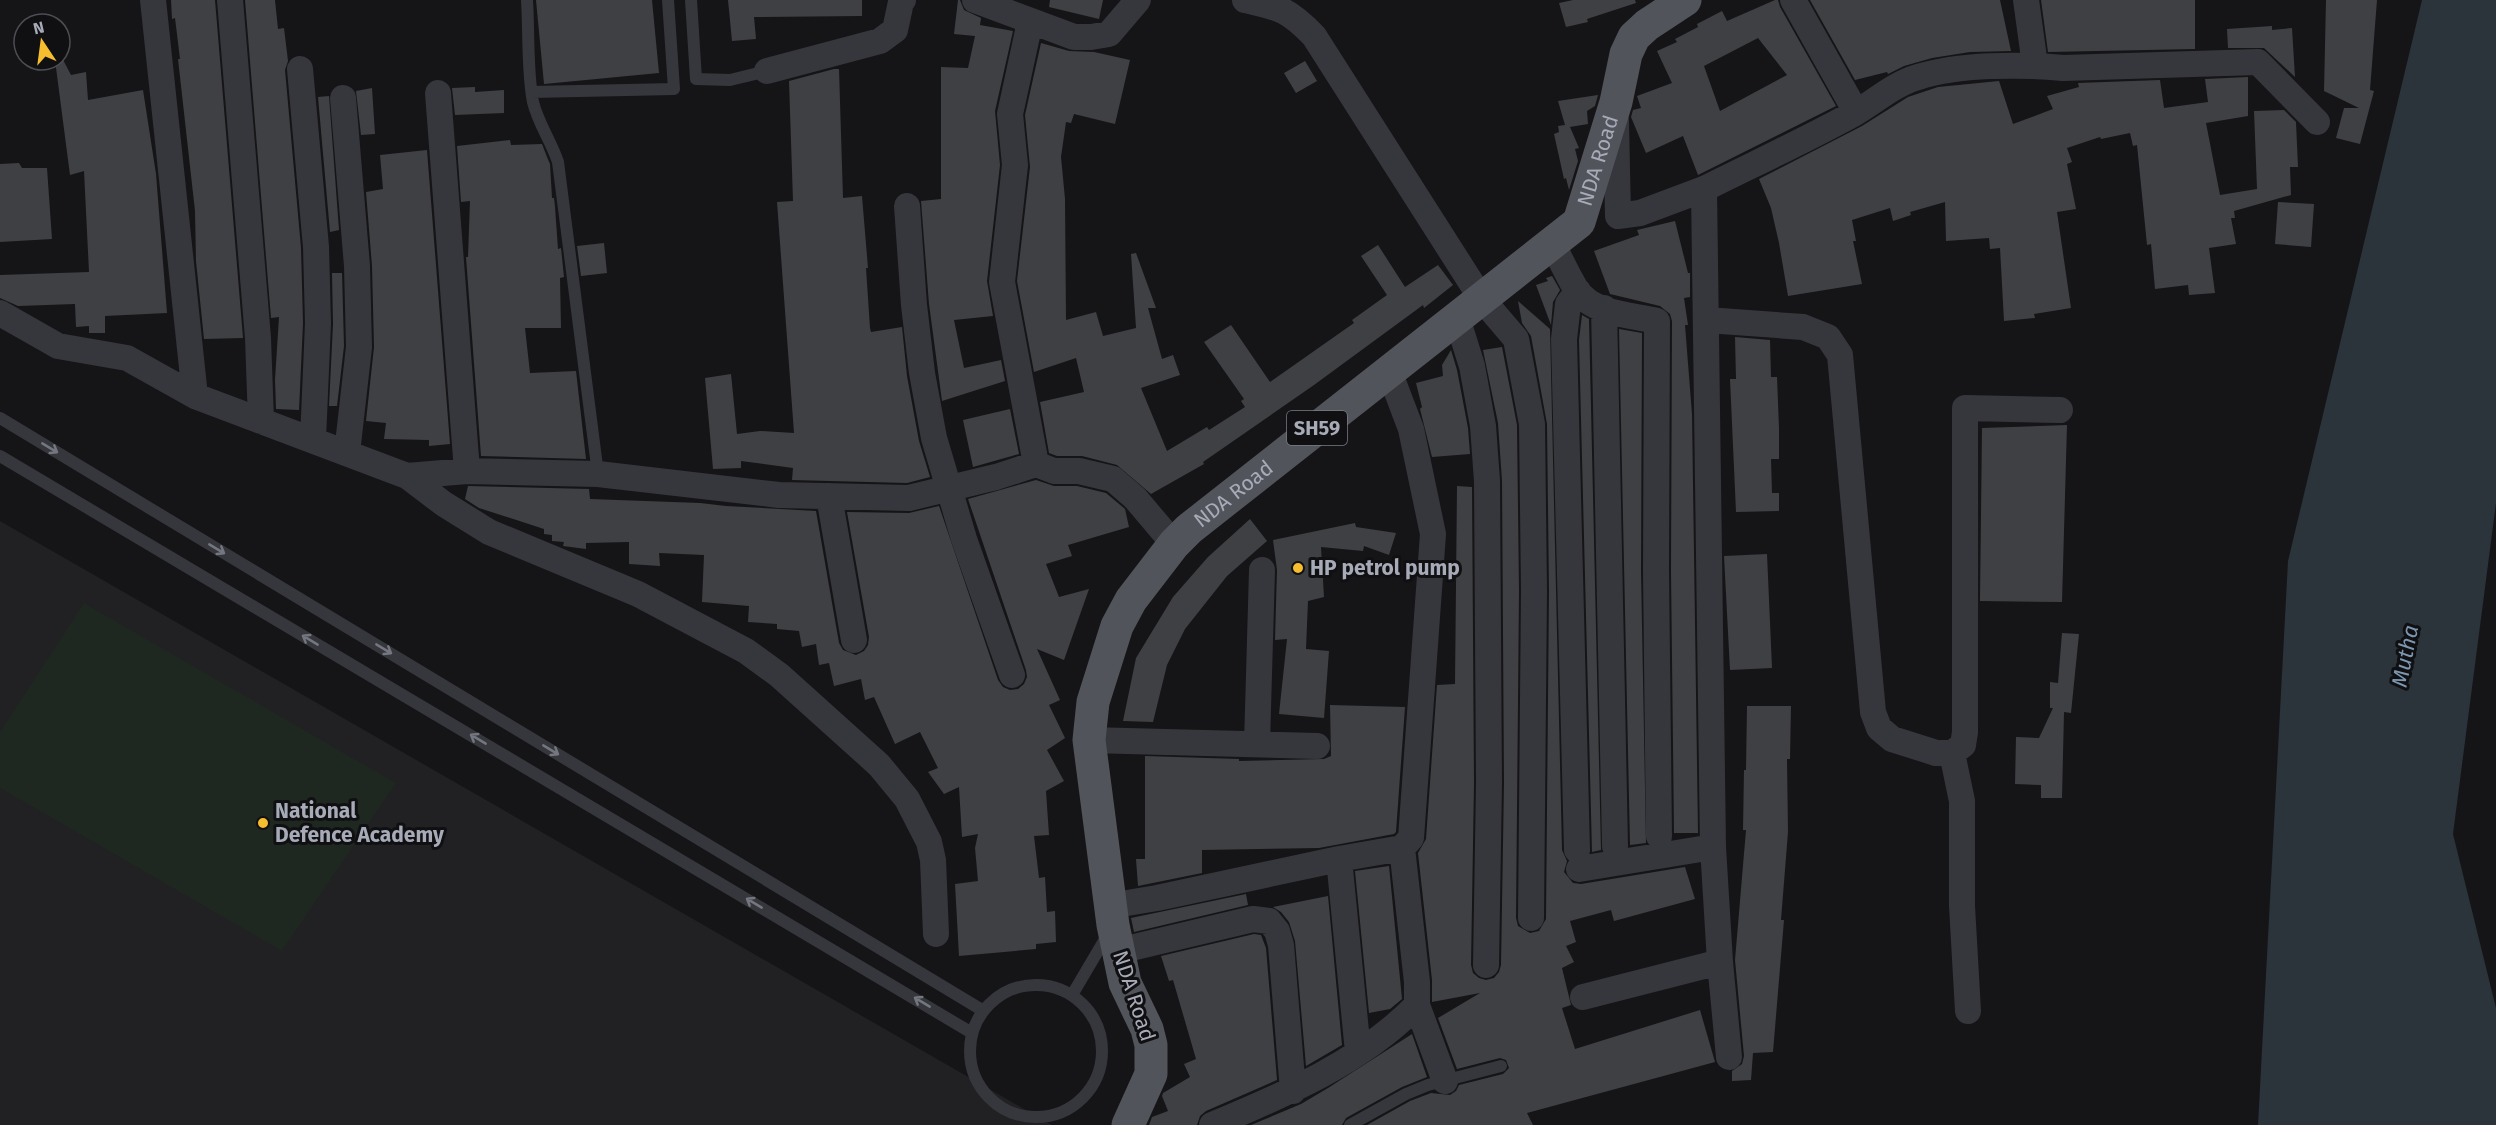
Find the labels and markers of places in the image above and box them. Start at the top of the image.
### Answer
place label: HP petrol pump [1310,555,1460,581]
marker: HP petrol pump [1291,561,1305,575]
place label: National Defence Academy [275,798,444,848]
marker: National Defence Academy [256,816,270,830]

